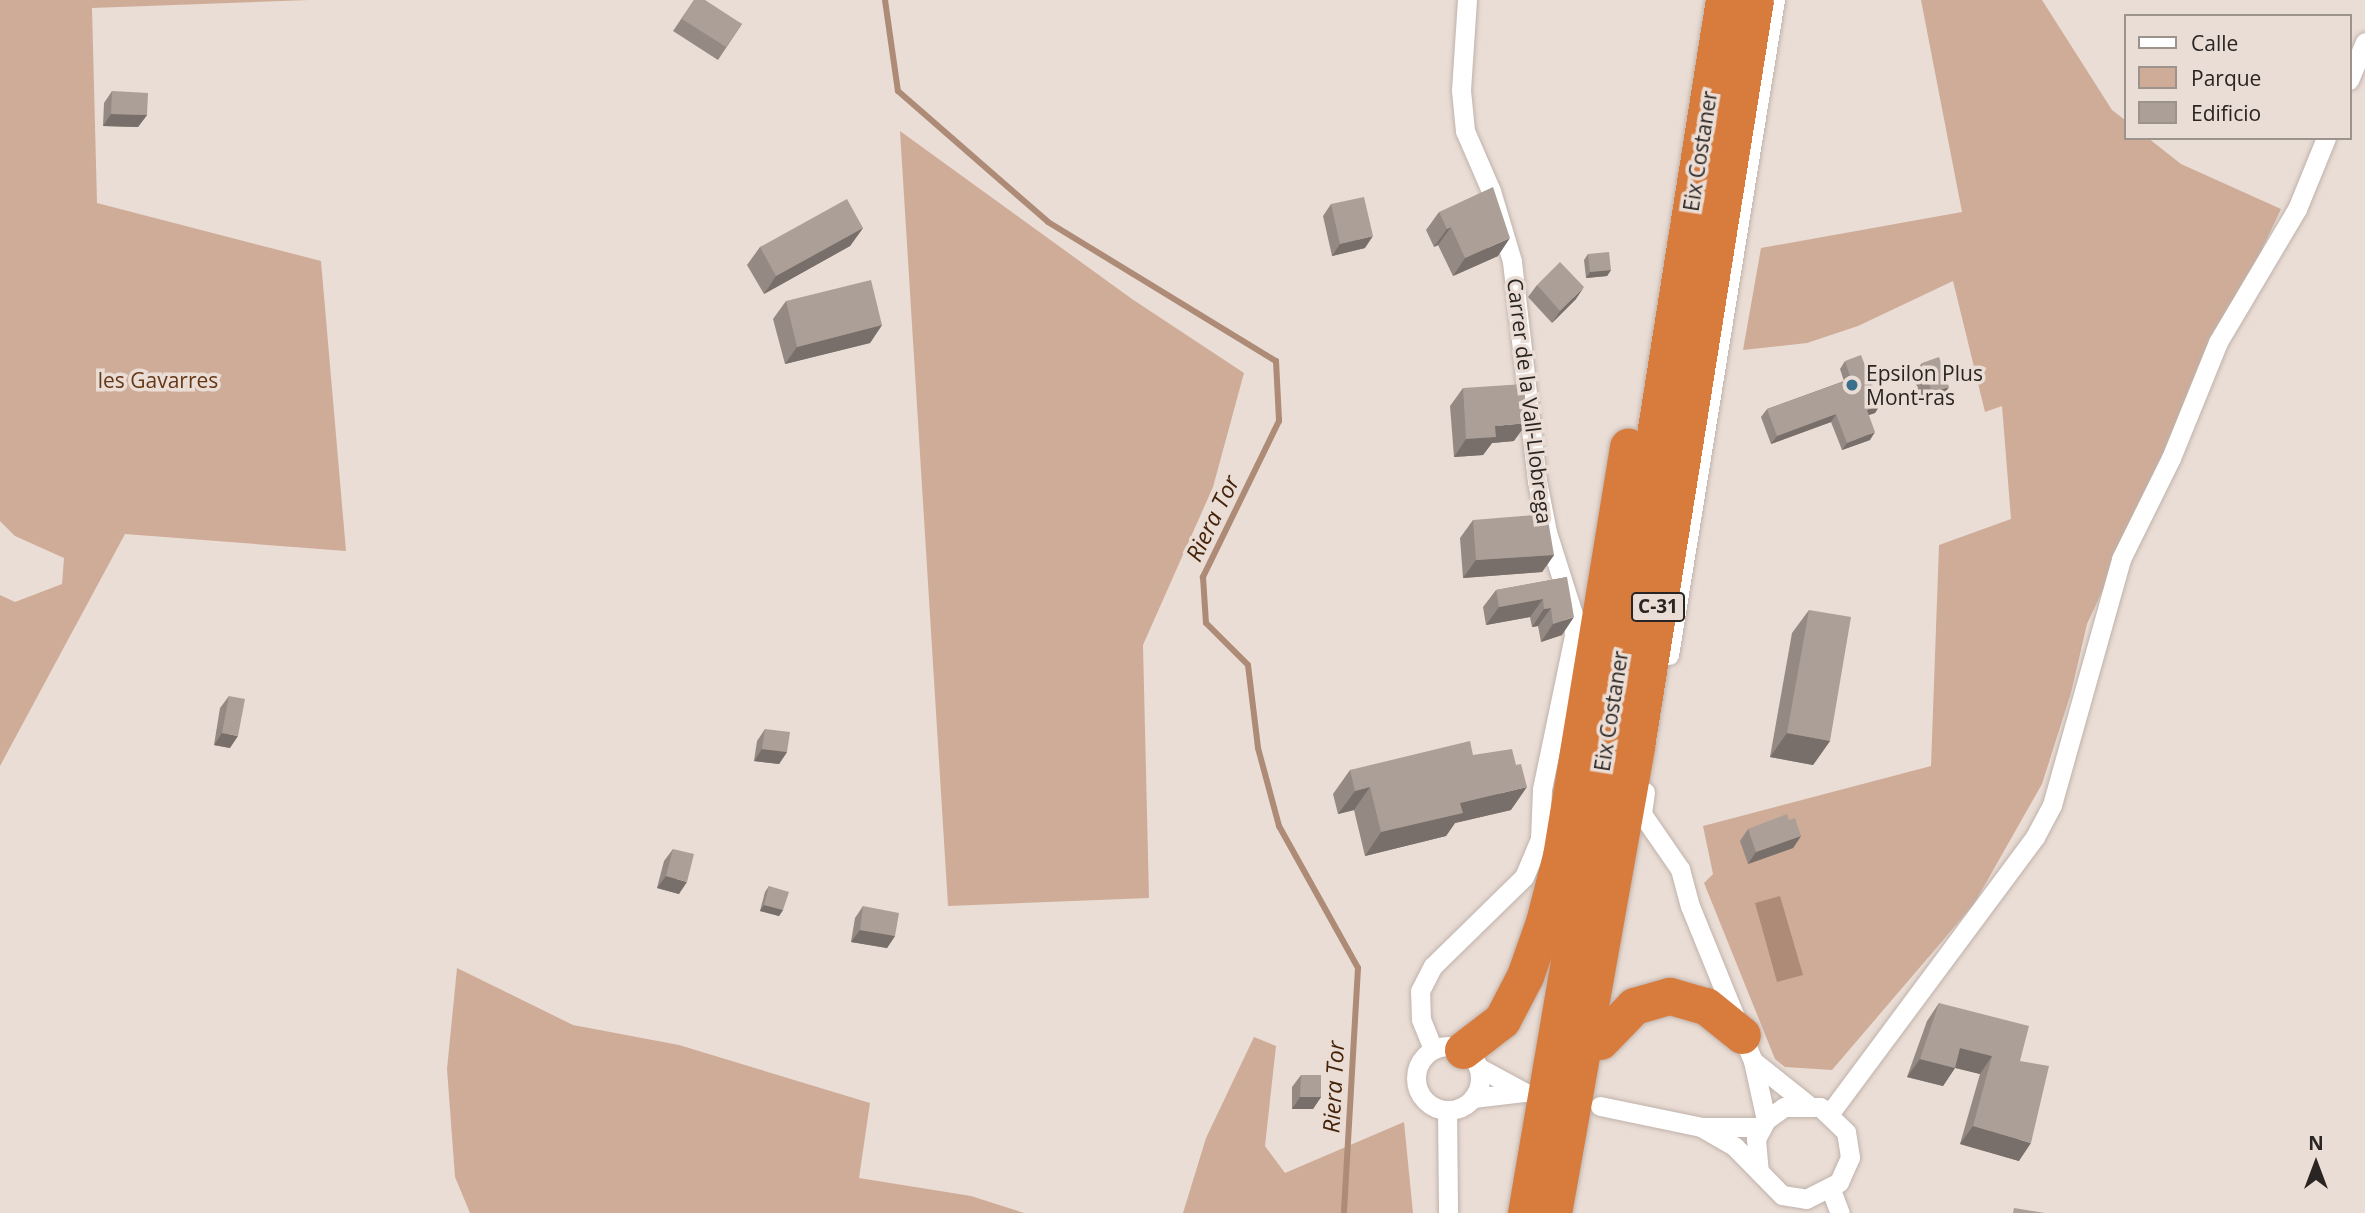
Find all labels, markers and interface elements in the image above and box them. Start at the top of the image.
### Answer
legend [2124,14,2351,140]
text: Calle [2191,29,2238,57]
text: Parque [2191,64,2261,92]
street label: Eix Costaner [1678,89,1722,213]
text: Edificio [2191,99,2261,127]
street label: Carrer de la Vall-Llobrega [1502,277,1558,525]
place label: Epsilon Plus Mont-ras [1866,360,1983,410]
park label: les Gavarres [98,367,218,393]
marker: Epsilon Plus Mont-ras [1844,377,1860,393]
water label: Riera Tor [1179,471,1245,565]
road number: C-31 [1630,592,1686,622]
street label: Eix Costaner [1589,649,1633,773]
water label: Riera Tor [1317,1040,1349,1134]
north arrow [2281,1129,2351,1199]
text: N [2308,1130,2324,1156]

